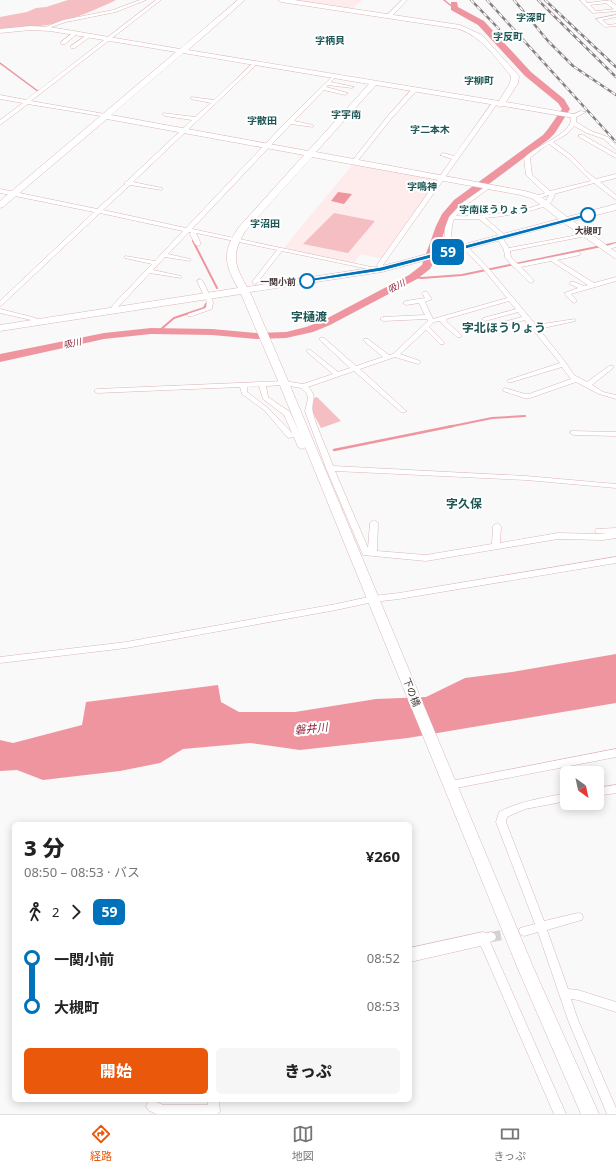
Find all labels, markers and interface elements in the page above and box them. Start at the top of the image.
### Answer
district label: 字深町 [516,10,546,24]
district label: 字反町 [493,29,523,43]
district label: 字柄貝 [315,33,345,47]
district label: 字柳町 [464,73,494,87]
district label: 字宇南 [331,107,361,121]
district label: 字散田 [247,113,277,127]
district label: 字二本木 [410,122,450,136]
district label: 字鳴神 [407,179,437,193]
district label: 字南ほうりょう [459,202,529,216]
marker: 大槻町 [580,207,596,223]
district label: 字沼田 [250,216,280,230]
place label: 大槻町 [574,224,602,237]
line badge: 59 [430,239,466,265]
text: 59 [440,242,456,261]
marker: 一関小前 [299,273,315,289]
place label: 一関小前 [260,275,296,288]
water label: 吸川 [385,276,408,296]
district label: 字樋渡 [291,308,327,325]
district label: 字北ほうりょう [462,319,546,336]
water label: 吸川 [62,335,83,351]
district label: 字久保 [446,495,482,512]
street label: 下の橋 [400,675,424,709]
water label: 磐井川 [294,719,329,737]
north arrow [560,766,604,810]
map controls [560,766,604,810]
text: 3 分 [24,832,64,862]
text: ¥260 [366,846,400,866]
text: 08:50 – 08:53 · バス [24,863,140,881]
icon: walk [24,901,46,923]
icon: forward [65,901,87,923]
text: 59 [101,902,117,921]
text: 2 [52,903,59,921]
text: 一関小前 [54,949,114,969]
text: 08:52 [367,949,400,967]
text: 大槻町 [54,997,99,1017]
text: 08:53 [367,997,400,1015]
button: 開始 [24,1048,208,1094]
button: きっぷ [216,1048,400,1094]
tab: 経路 [90,1123,112,1163]
tab: 地図 [292,1123,314,1163]
tab: きっぷ [494,1123,526,1163]

